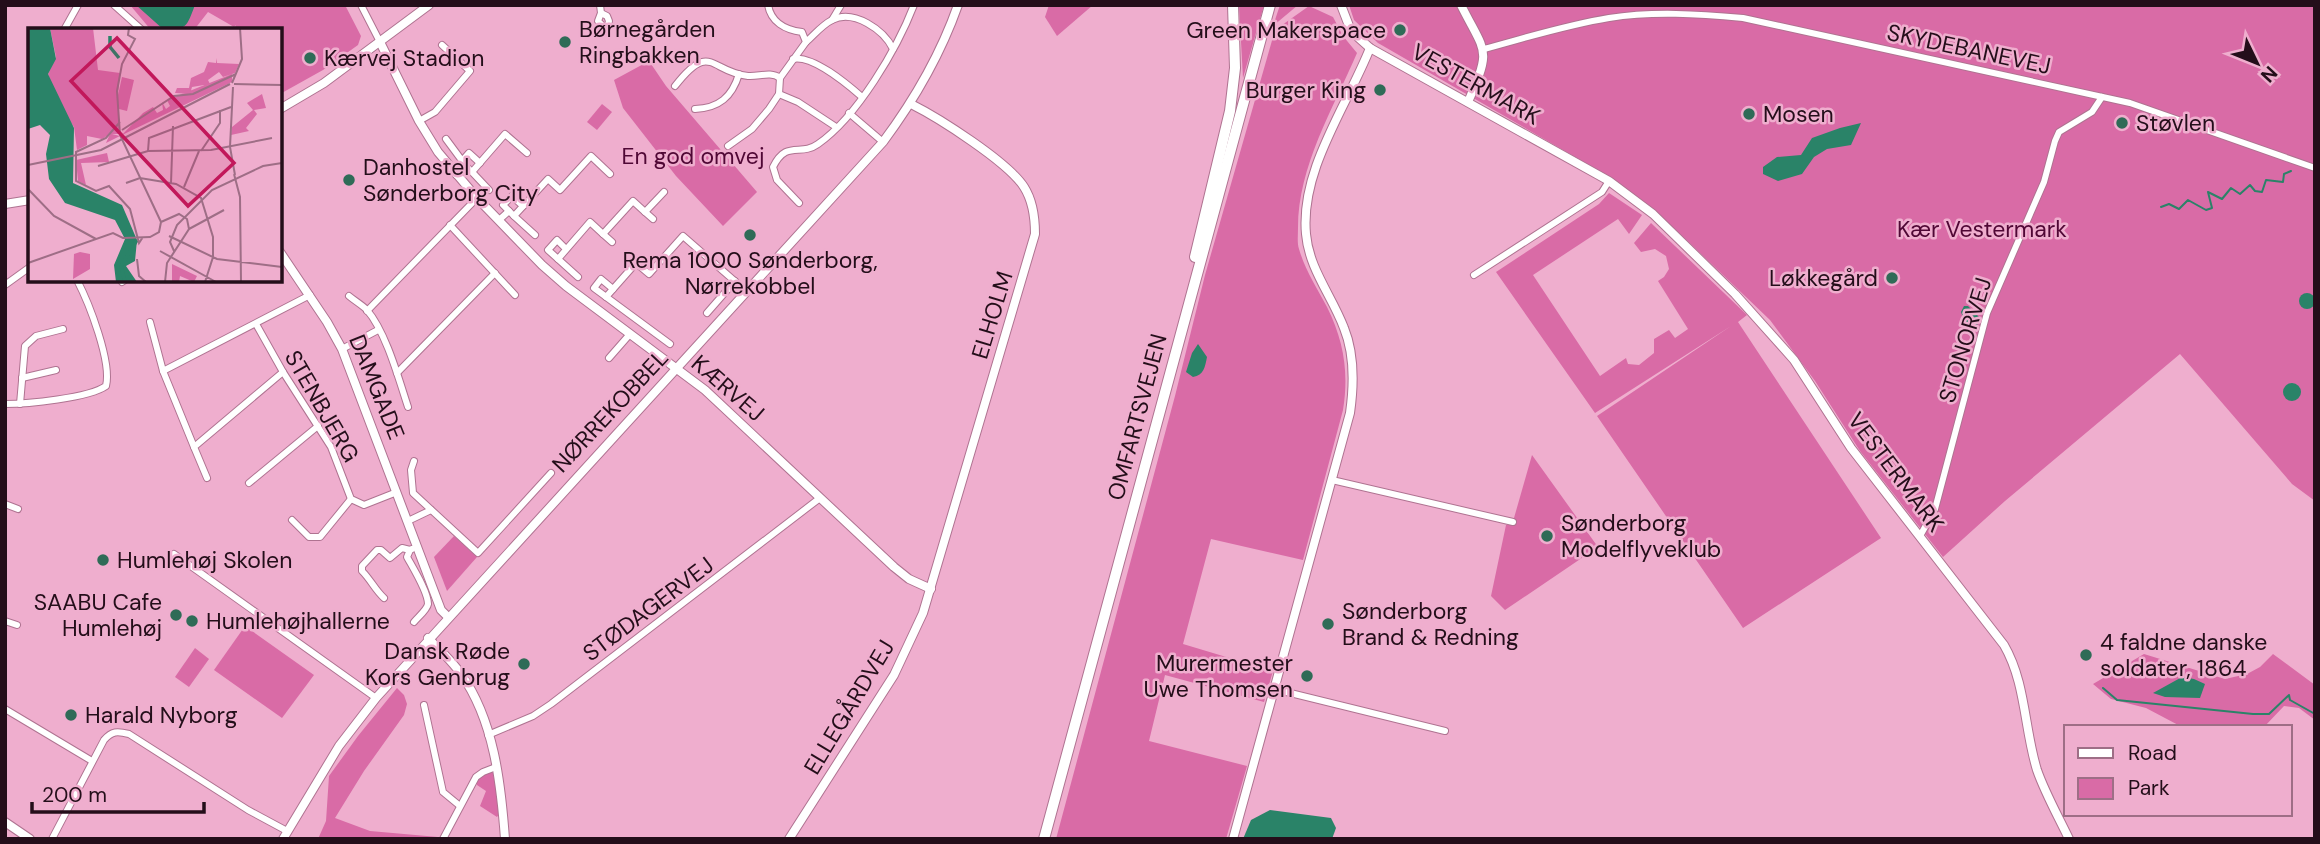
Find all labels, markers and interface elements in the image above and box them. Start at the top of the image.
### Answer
place label: Børnegården Ringbakken [579,14,715,70]
place label: Green Makerspace [1186,15,1386,45]
street label: SKYDEBANEVEJ [1884,17,2054,81]
marker: Green Makerspace [1392,22,1408,38]
inset map [28,28,282,282]
north arrow [2222,28,2292,98]
marker: Børnegården Ringbakken [557,34,573,50]
street label: VESTERMARK [1406,36,1546,132]
place label: Kærvej Stadion [324,43,484,73]
marker: Kærvej Stadion [302,50,318,66]
text: N [2255,61,2283,88]
place label: Burger King [1246,75,1366,105]
marker: Burger King [1372,82,1388,98]
place label: Mosen [1763,99,1834,129]
marker: Mosen [1741,106,1757,122]
place label: Støvlen [2136,108,2215,138]
marker: Støvlen [2114,115,2130,131]
park label: En god omvej [622,141,764,171]
place label: Danhostel Sønderborg City [363,152,539,208]
marker: Danhostel Sønderborg City [341,172,357,188]
park label: Kær Vestermark [1897,214,2067,244]
marker: Rema 1000 Sønderborg, Nørrekobbel [742,227,758,243]
place label: Rema 1000 Sønderborg, Nørrekobbel [622,245,878,301]
place label: Løkkegård [1769,263,1878,293]
street label: ELHOLM [964,268,1020,362]
marker: Løkkegård [1884,270,1900,286]
street label: STONORVEJ [1932,274,1998,406]
street label: DAMGADE [342,330,412,444]
street label: OMFARTSVEJEN [1100,331,1174,503]
street label: NØRREKOBBEL [545,343,675,479]
street label: STENBJERG [278,345,366,467]
street label: KÆRVEJ [685,348,771,428]
street label: VESTERMARK [1841,406,1951,538]
place label: Sønderborg Modelflyveklub [1561,508,1721,564]
marker: Sønderborg Modelflyveklub [1539,528,1555,544]
place label: Humlehøj Skolen [117,545,292,575]
street label: STØDAGERVEJ [577,550,719,668]
marker: Humlehøj Skolen [95,552,111,568]
place label: SAABU Cafe Humlehøj [34,587,162,643]
place label: Sønderborg Brand & Redning [1342,596,1519,652]
place label: Humlehøjhallerne [206,606,390,636]
marker: SAABU Cafe Humlehøj [168,607,184,623]
marker: Humlehøjhallerne [184,613,200,629]
marker: Sønderborg Brand & Redning [1320,616,1336,632]
place label: 4 faldne danske soldater, 1864 [2100,627,2267,683]
street label: ELLEGÅRDVEJ [797,634,901,780]
place label: Dansk Røde Kors Genbrug [365,636,510,692]
marker: 4 faldne danske soldater, 1864 [2078,647,2094,663]
place label: Murermester Uwe Thomsen [1144,648,1293,704]
marker: Dansk Røde Kors Genbrug [516,656,532,672]
marker: Murermester Uwe Thomsen [1299,668,1315,684]
place label: Harald Nyborg [85,700,238,730]
marker: Harald Nyborg [63,707,79,723]
legend [2064,725,2292,816]
text: Road [2128,739,2177,767]
scale bar [32,770,203,814]
text: Park [2128,774,2170,802]
text: 200 m [42,781,107,809]

